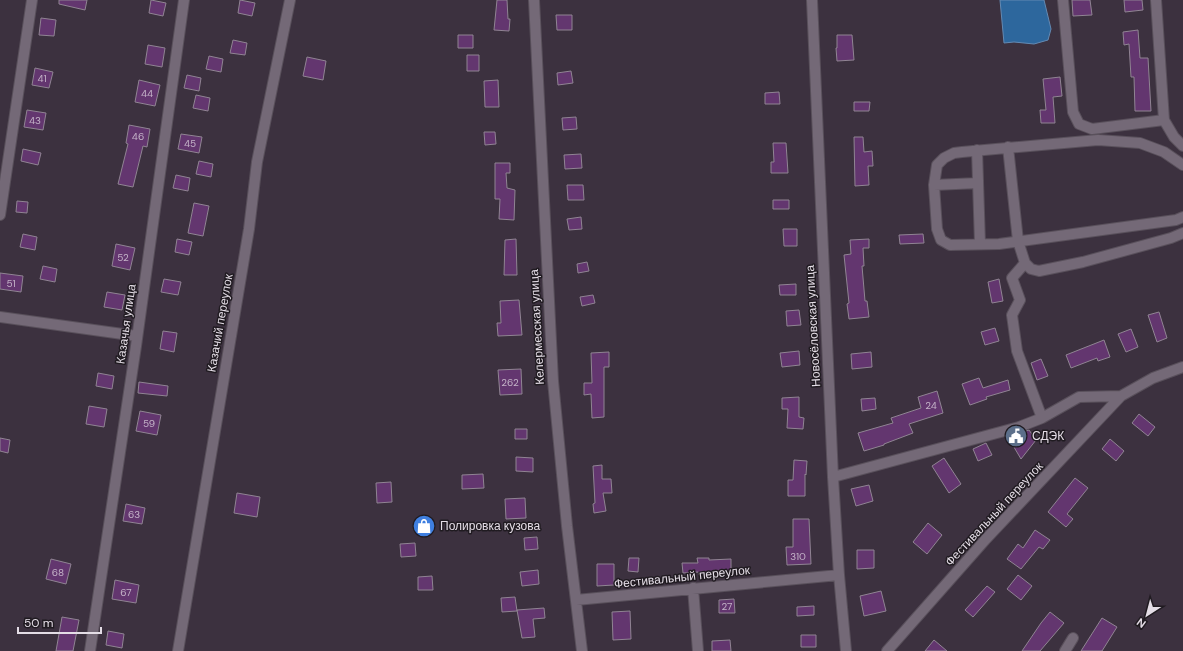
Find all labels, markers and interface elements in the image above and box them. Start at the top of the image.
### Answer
house number: 41 [37,72,47,85]
house number: 44 [141,87,153,100]
house number: 43 [29,114,41,127]
house number: 46 [132,130,144,143]
house number: 45 [184,137,196,150]
house number: 52 [117,251,129,264]
street label: Новосёловская улица [802,264,824,387]
street label: Келермесская улица [526,269,548,385]
street label: Казачий переулок [203,272,237,373]
house number: 51 [6,277,16,290]
street label: Казачья улица [112,283,140,365]
house number: 262 [501,376,519,389]
house number: 24 [925,399,937,412]
house number: 59 [143,417,155,430]
public building icon: СДЭК [1003,423,1029,449]
place label: СДЭК [1032,428,1064,444]
street label: Фестивальный переулок [942,458,1047,569]
house number: 63 [128,508,140,521]
shop icon: Полировка кузова [411,513,437,539]
place label: Полировка кузова [440,518,541,534]
house number: 310 [790,550,806,563]
street label: Фестивальный переулок [613,562,751,592]
house number: 68 [52,566,64,579]
house number: 67 [120,586,132,599]
north arrow [1127,595,1167,635]
house number: 27 [722,600,732,613]
scale bar [18,609,101,635]
text: 50 m [24,615,53,631]
text: N [1134,615,1148,631]

